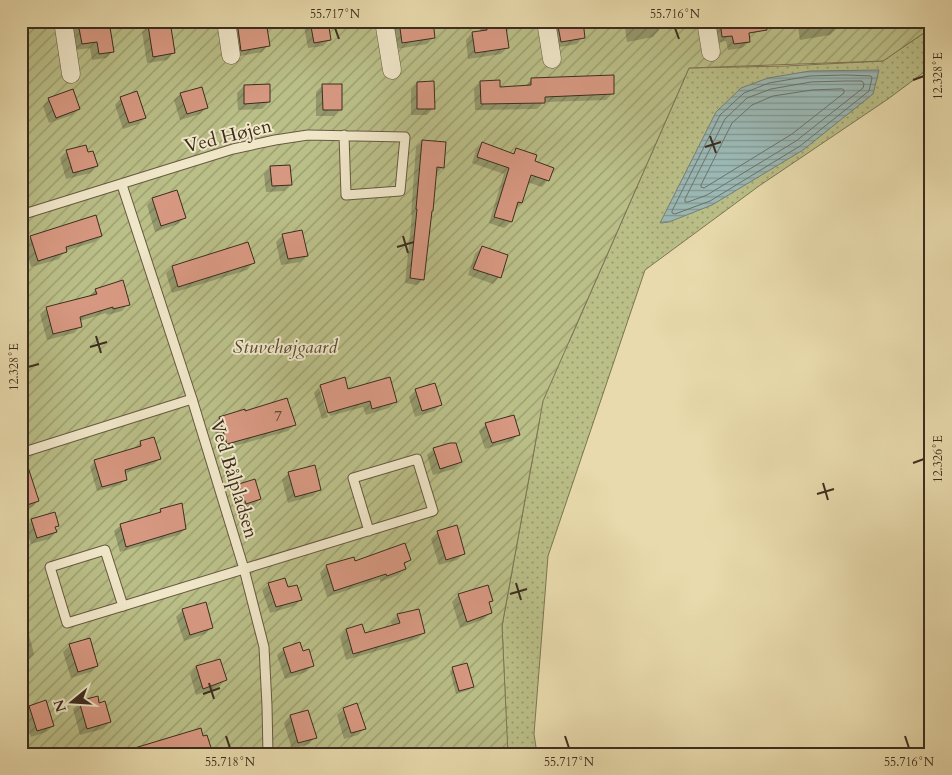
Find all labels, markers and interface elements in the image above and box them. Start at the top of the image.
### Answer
text: 55.717°N [310,6,361,22]
text: 55.716°N [650,6,701,22]
text: 12.328°E [930,52,946,100]
street label: Ved Højen [182,113,275,159]
park label: Stuvehøjgaard [233,334,338,360]
text: 12.328°E [6,343,22,391]
house number: 7 [274,405,282,427]
street label: Ved Bålpladsen [204,416,264,542]
text: 12.326°E [930,435,946,483]
north arrow [48,678,98,728]
text: N [49,697,71,715]
text: 55.718°N [205,754,256,770]
text: 55.717°N [544,754,595,770]
text: 55.716°N [884,754,935,770]

